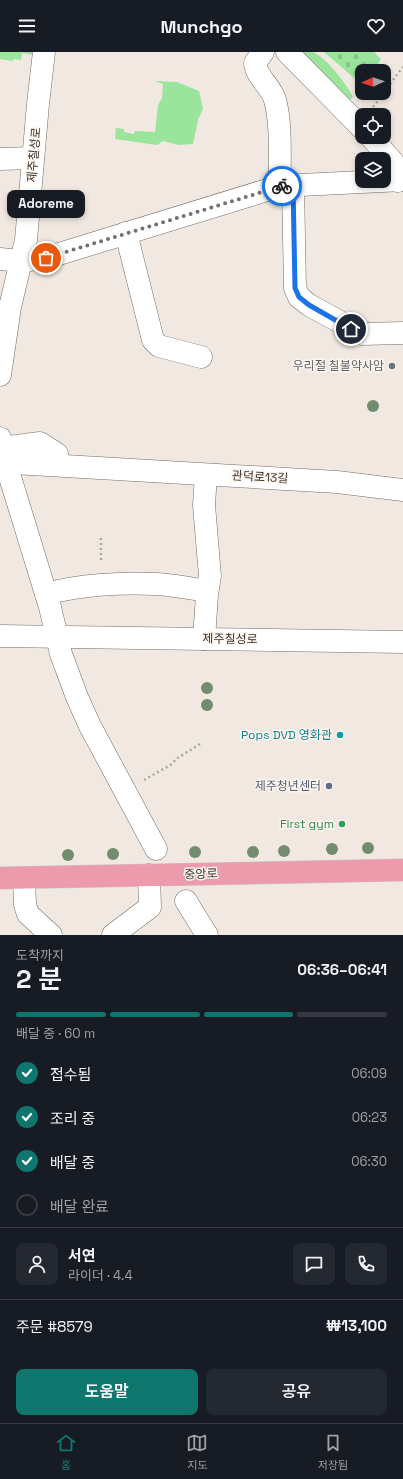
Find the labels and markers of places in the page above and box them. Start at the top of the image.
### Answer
callout: Adoreme [7,190,85,218]
pin [29,241,63,275]
pin [334,312,368,346]
place label: 우리절 칠불약사암 [293,358,384,374]
marker: 우리절 칠불약사암 [387,361,397,371]
place label: Pops DVD 영화관 [241,727,332,743]
marker: Pops DVD 영화관 [335,730,345,740]
place label: 제주청년센터 [255,778,321,794]
marker: 제주청년센터 [324,781,334,791]
place label: First gym [280,816,334,832]
marker: First gym [337,819,347,829]

